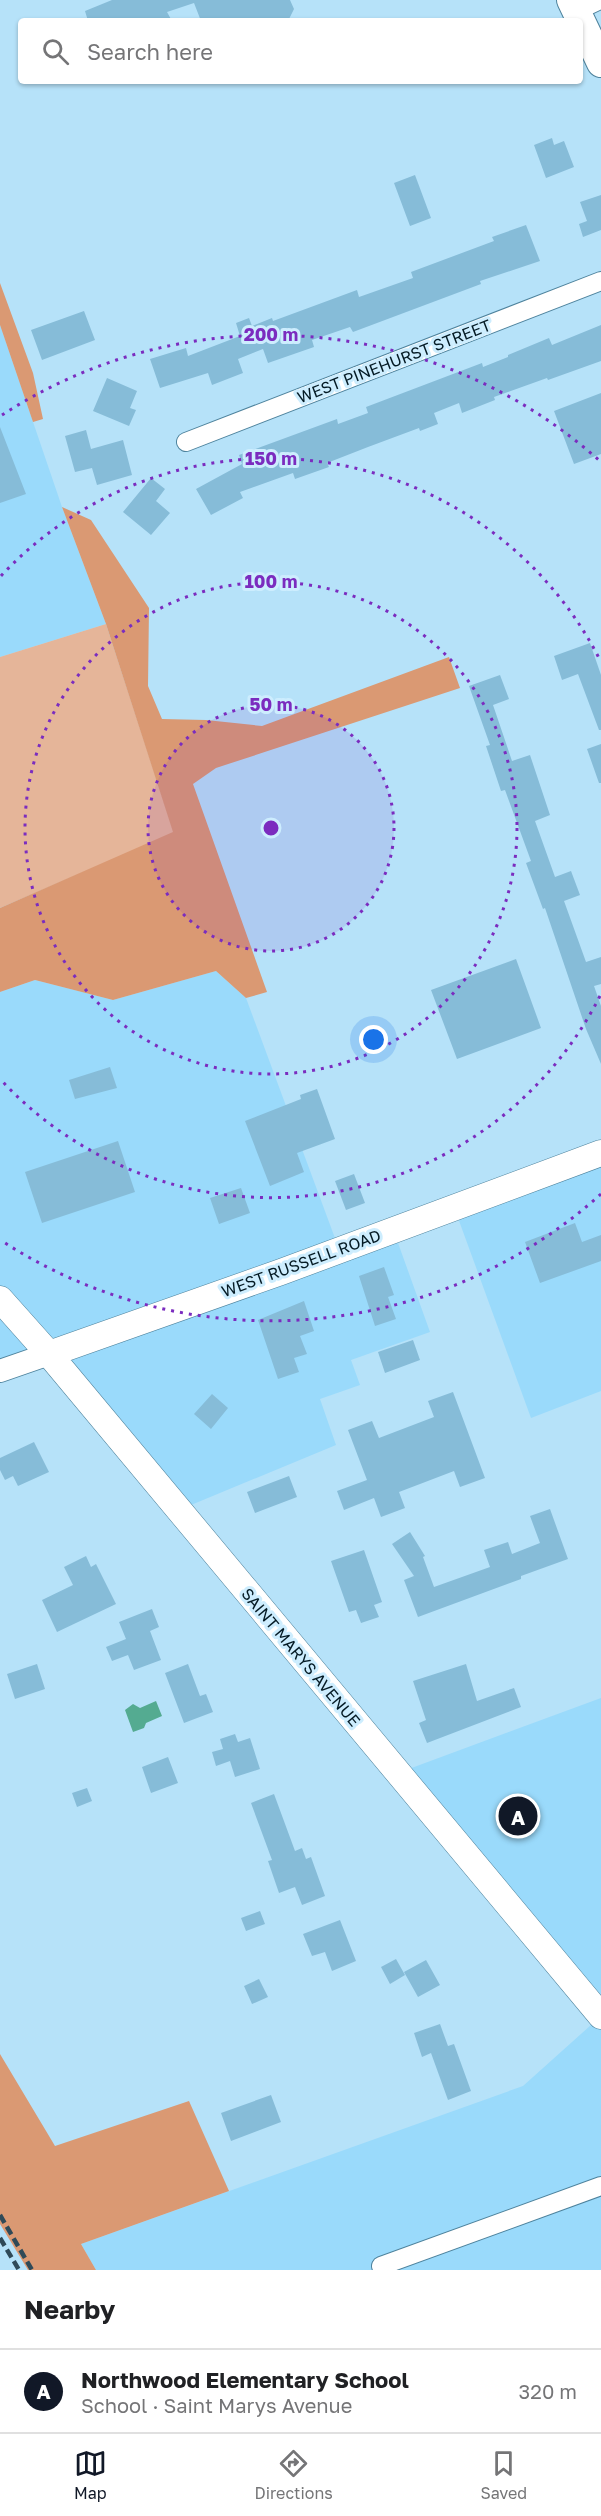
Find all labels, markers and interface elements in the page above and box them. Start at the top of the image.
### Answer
search box [18,18,583,84]
icon: search [39,35,72,68]
text: Search here [87,38,213,65]
street label: WEST PINEHURST STREET [294,315,494,407]
text: 200 m [244,323,298,345]
text: 150 m [245,447,297,469]
text: 100 m [245,570,297,592]
text: 50 m [250,693,292,715]
centre of rings [261,818,281,838]
your location [359,1025,388,1054]
street label: WEST RUSSELL ROAD [218,1225,384,1301]
street label: SAINT MARYS AVENUE [237,1584,365,1730]
pin: A [498,1794,538,1838]
text: Nearby [24,2294,115,2325]
text: Northwood Elementary School [81,2366,409,2393]
text: A [36,2379,51,2403]
text: 320 m [519,2379,577,2403]
text: School · Saint Marys Avenue [81,2393,352,2417]
tab: Map [74,2447,107,2503]
tab: Directions [255,2447,333,2503]
tab: Saved [480,2447,527,2503]

